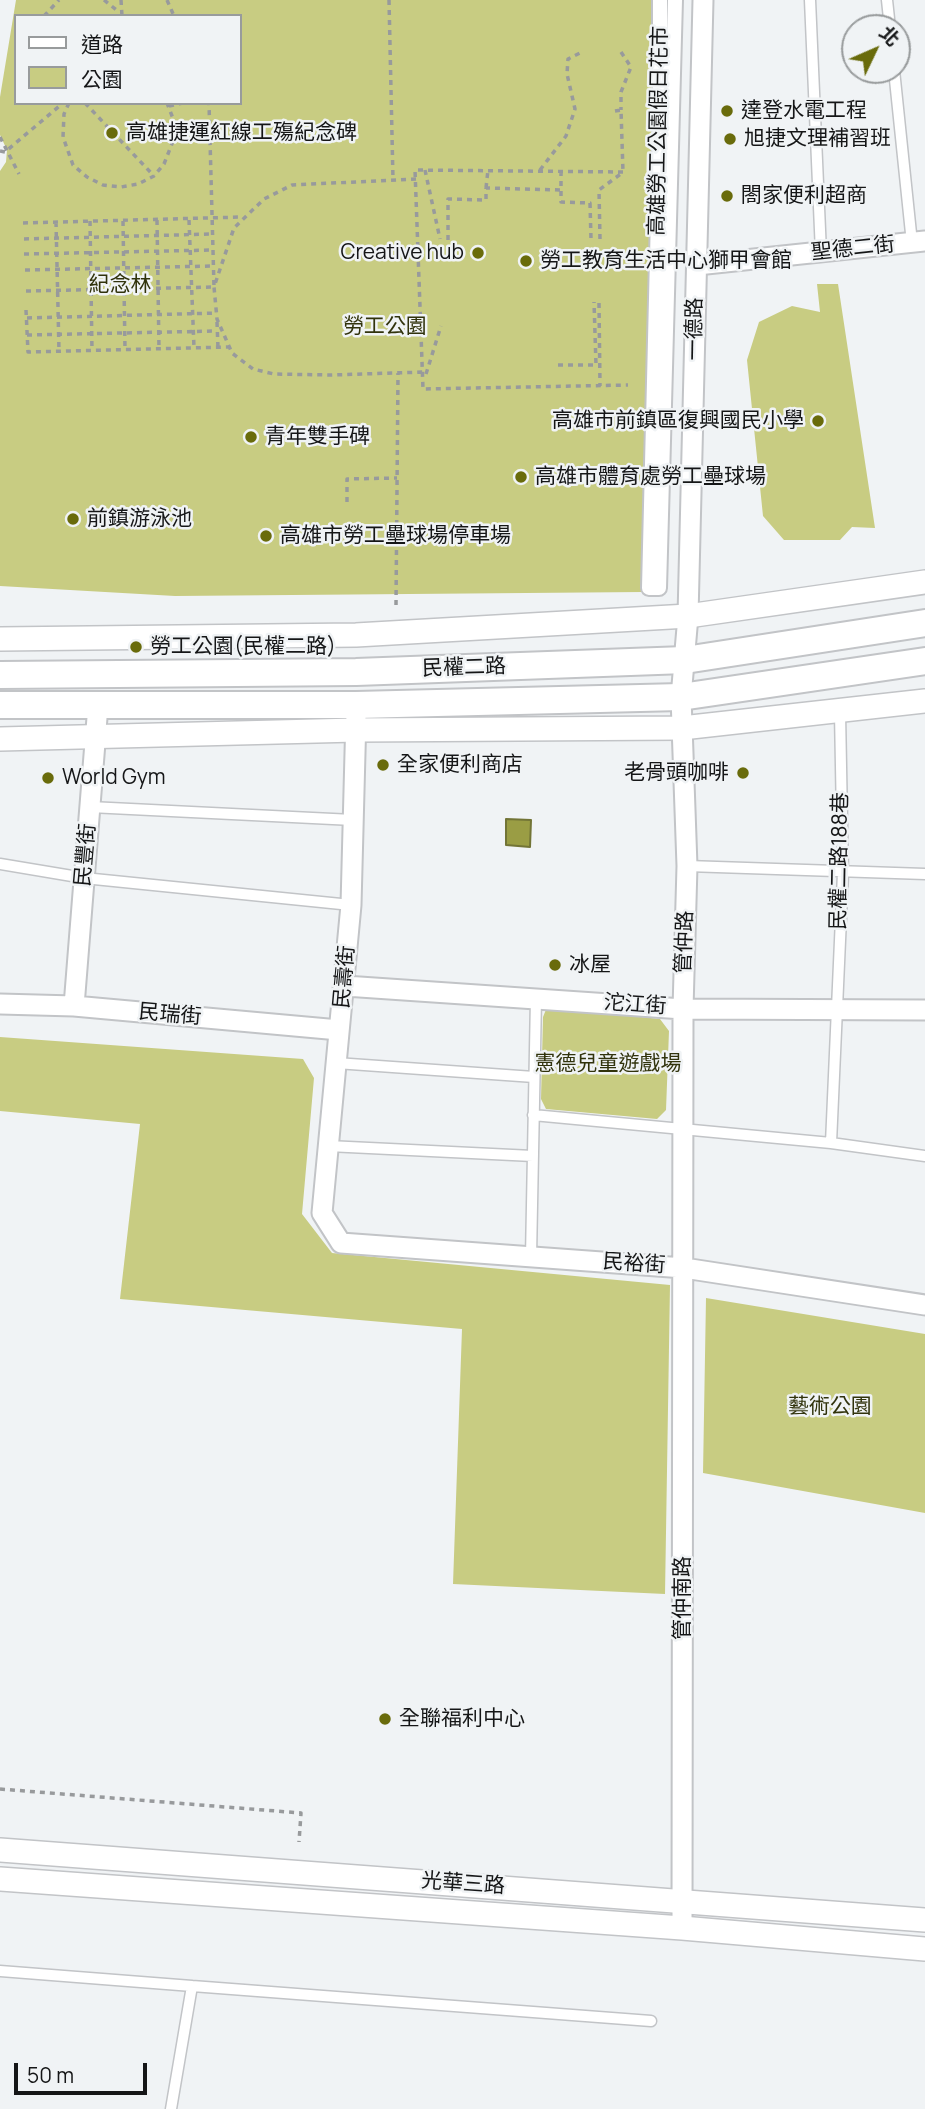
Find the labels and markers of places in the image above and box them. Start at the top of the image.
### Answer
place label: 達登水電工程 [741,98,867,124]
marker: 達登水電工程 [719,103,735,119]
place label: 高雄捷運紅線工殤紀念碑 [126,120,357,146]
marker: 高雄捷運紅線工殤紀念碑 [104,125,120,141]
place label: 旭捷文理補習班 [744,126,891,152]
marker: 旭捷文理補習班 [722,131,738,147]
place label: 閤家便利超商 [741,183,867,209]
marker: 閤家便利超商 [719,188,735,204]
place label: Creative hub [340,240,464,266]
marker: Creative hub [470,245,486,261]
place label: 勞工教育生活中心獅甲會館 [540,248,792,274]
marker: 勞工教育生活中心獅甲會館 [518,253,534,269]
place label: 高雄市前鎮區復興國民小學 [552,408,804,434]
marker: 高雄市前鎮區復興國民小學 [810,413,826,429]
place label: 青年雙手碑 [265,424,370,450]
marker: 青年雙手碑 [243,429,259,445]
place label: 高雄市體育處勞工壘球場 [535,464,766,490]
marker: 高雄市體育處勞工壘球場 [513,469,529,485]
place label: 前鎮游泳池 [87,506,192,532]
marker: 前鎮游泳池 [65,511,81,527]
place label: 高雄市勞工壘球場停車場 [280,523,511,549]
marker: 高雄市勞工壘球場停車場 [258,528,274,544]
place label: 勞工公園(民權二路) [150,634,336,660]
marker: 勞工公園(民權二路) [128,639,144,655]
place label: 全家便利商店 [397,752,523,778]
marker: 全家便利商店 [375,757,391,773]
place label: 老骨頭咖啡 [624,760,729,786]
place label: World Gym [62,765,166,791]
marker: 老骨頭咖啡 [735,765,751,781]
marker: World Gym [40,770,56,786]
place label: 冰屋 [569,952,611,978]
marker: 冰屋 [547,957,563,973]
place label: 全聯福利中心 [399,1706,525,1732]
marker: 全聯福利中心 [377,1711,393,1727]

